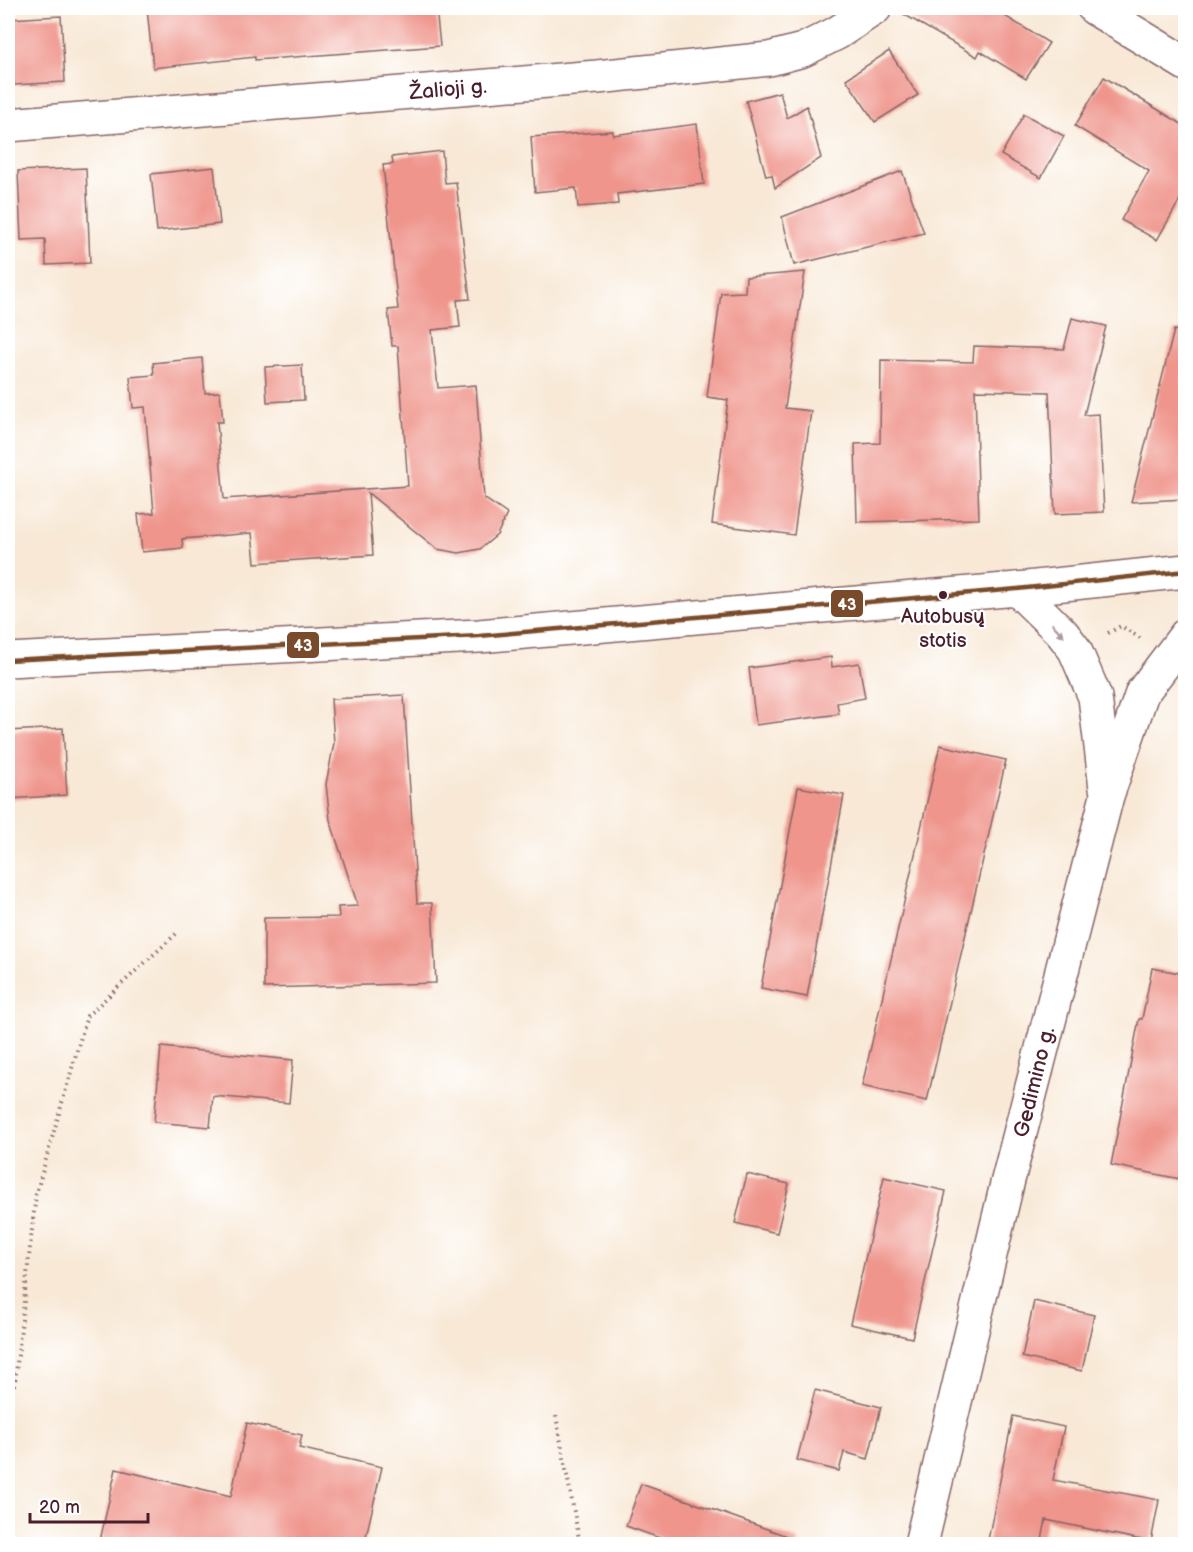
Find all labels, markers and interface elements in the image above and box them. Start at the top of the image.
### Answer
street label: Žalioji g. [407,74,488,105]
line badge: 43 [830,589,864,618]
marker: Autobusų stotis [937,589,949,601]
text: 43 [838,596,856,615]
place label: Autobusų stotis [901,605,985,653]
one-way arrow [1051,623,1065,638]
line badge: 43 [286,631,320,659]
text: 43 [294,637,312,656]
street label: Gedimino g. [1009,1024,1060,1140]
scale bar [30,1486,148,1524]
text: 20 m [39,1497,80,1518]

